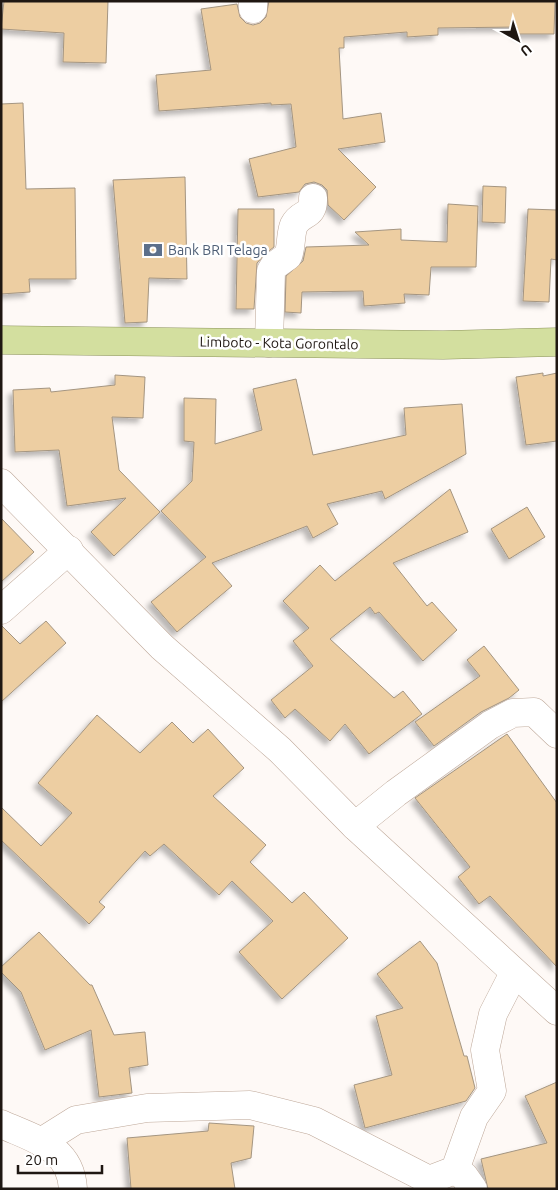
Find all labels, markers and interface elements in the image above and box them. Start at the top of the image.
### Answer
north arrow [493,15,543,65]
text: U [517,41,535,59]
bank icon: Bank BRI Telaga [142,239,164,261]
place label: Bank BRI Telaga [168,242,268,258]
street label: Limboto - Kota Gorontalo [199,334,359,352]
scale bar [18,1142,101,1174]
text: 20 m [25,1151,58,1168]

